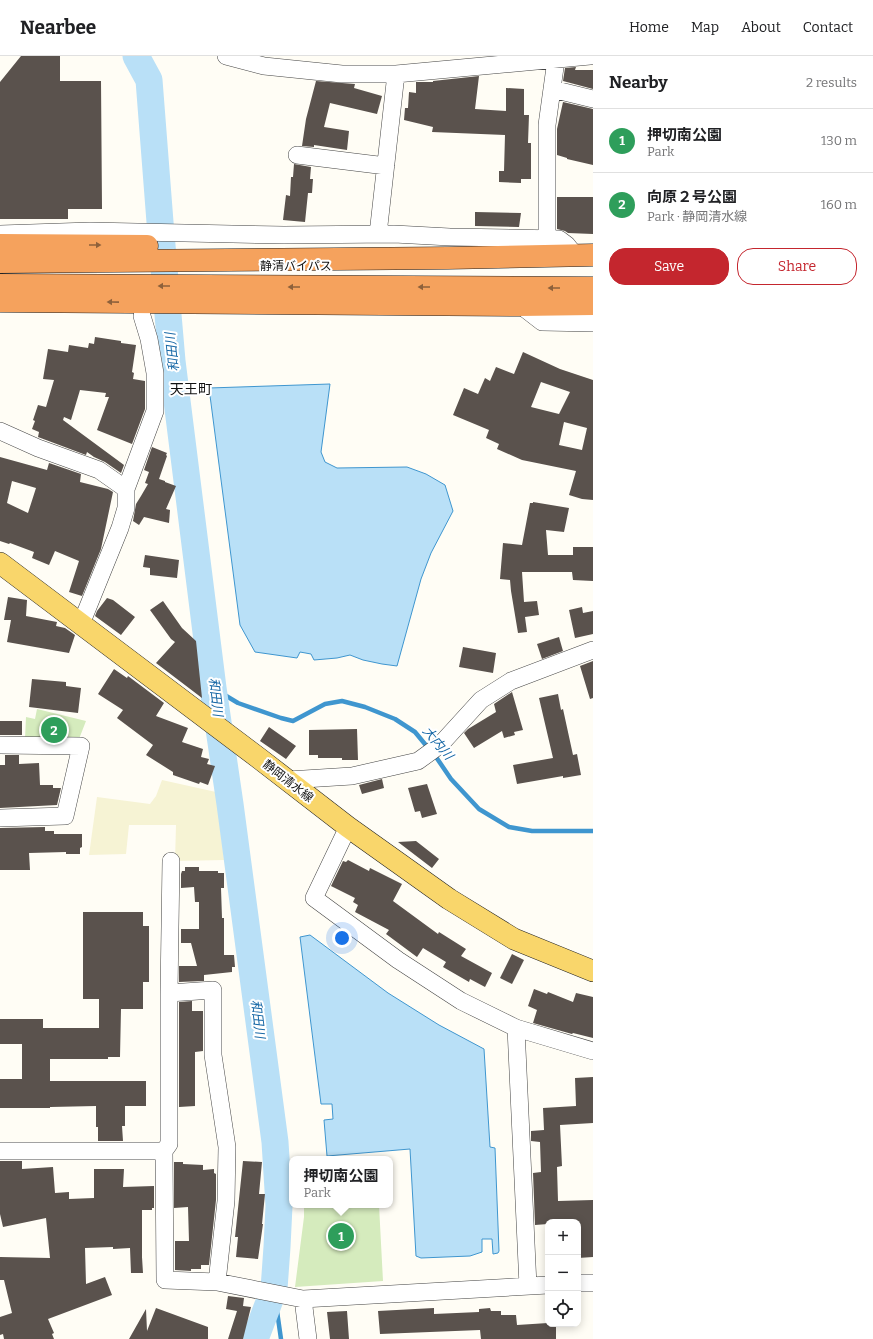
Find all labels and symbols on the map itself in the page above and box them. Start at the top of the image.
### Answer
one-way arrow [89,242,102,248]
street label: 静清バイパス [260,259,332,273]
one-way arrow [157,283,170,289]
one-way arrow [287,284,300,290]
one-way arrow [417,284,430,290]
one-way arrow [547,285,560,291]
one-way arrow [106,299,119,305]
water label: 和田川 [162,330,181,372]
district label: 天王町 [170,381,212,398]
water label: 和田川 [206,677,226,719]
pin: 2 [41,715,67,745]
water label: 大内川 [420,723,458,764]
street label: 静岡清水線 [260,757,316,805]
your location [332,928,352,948]
water label: 和田川 [248,999,268,1041]
pin: 1 [328,1221,354,1251]

